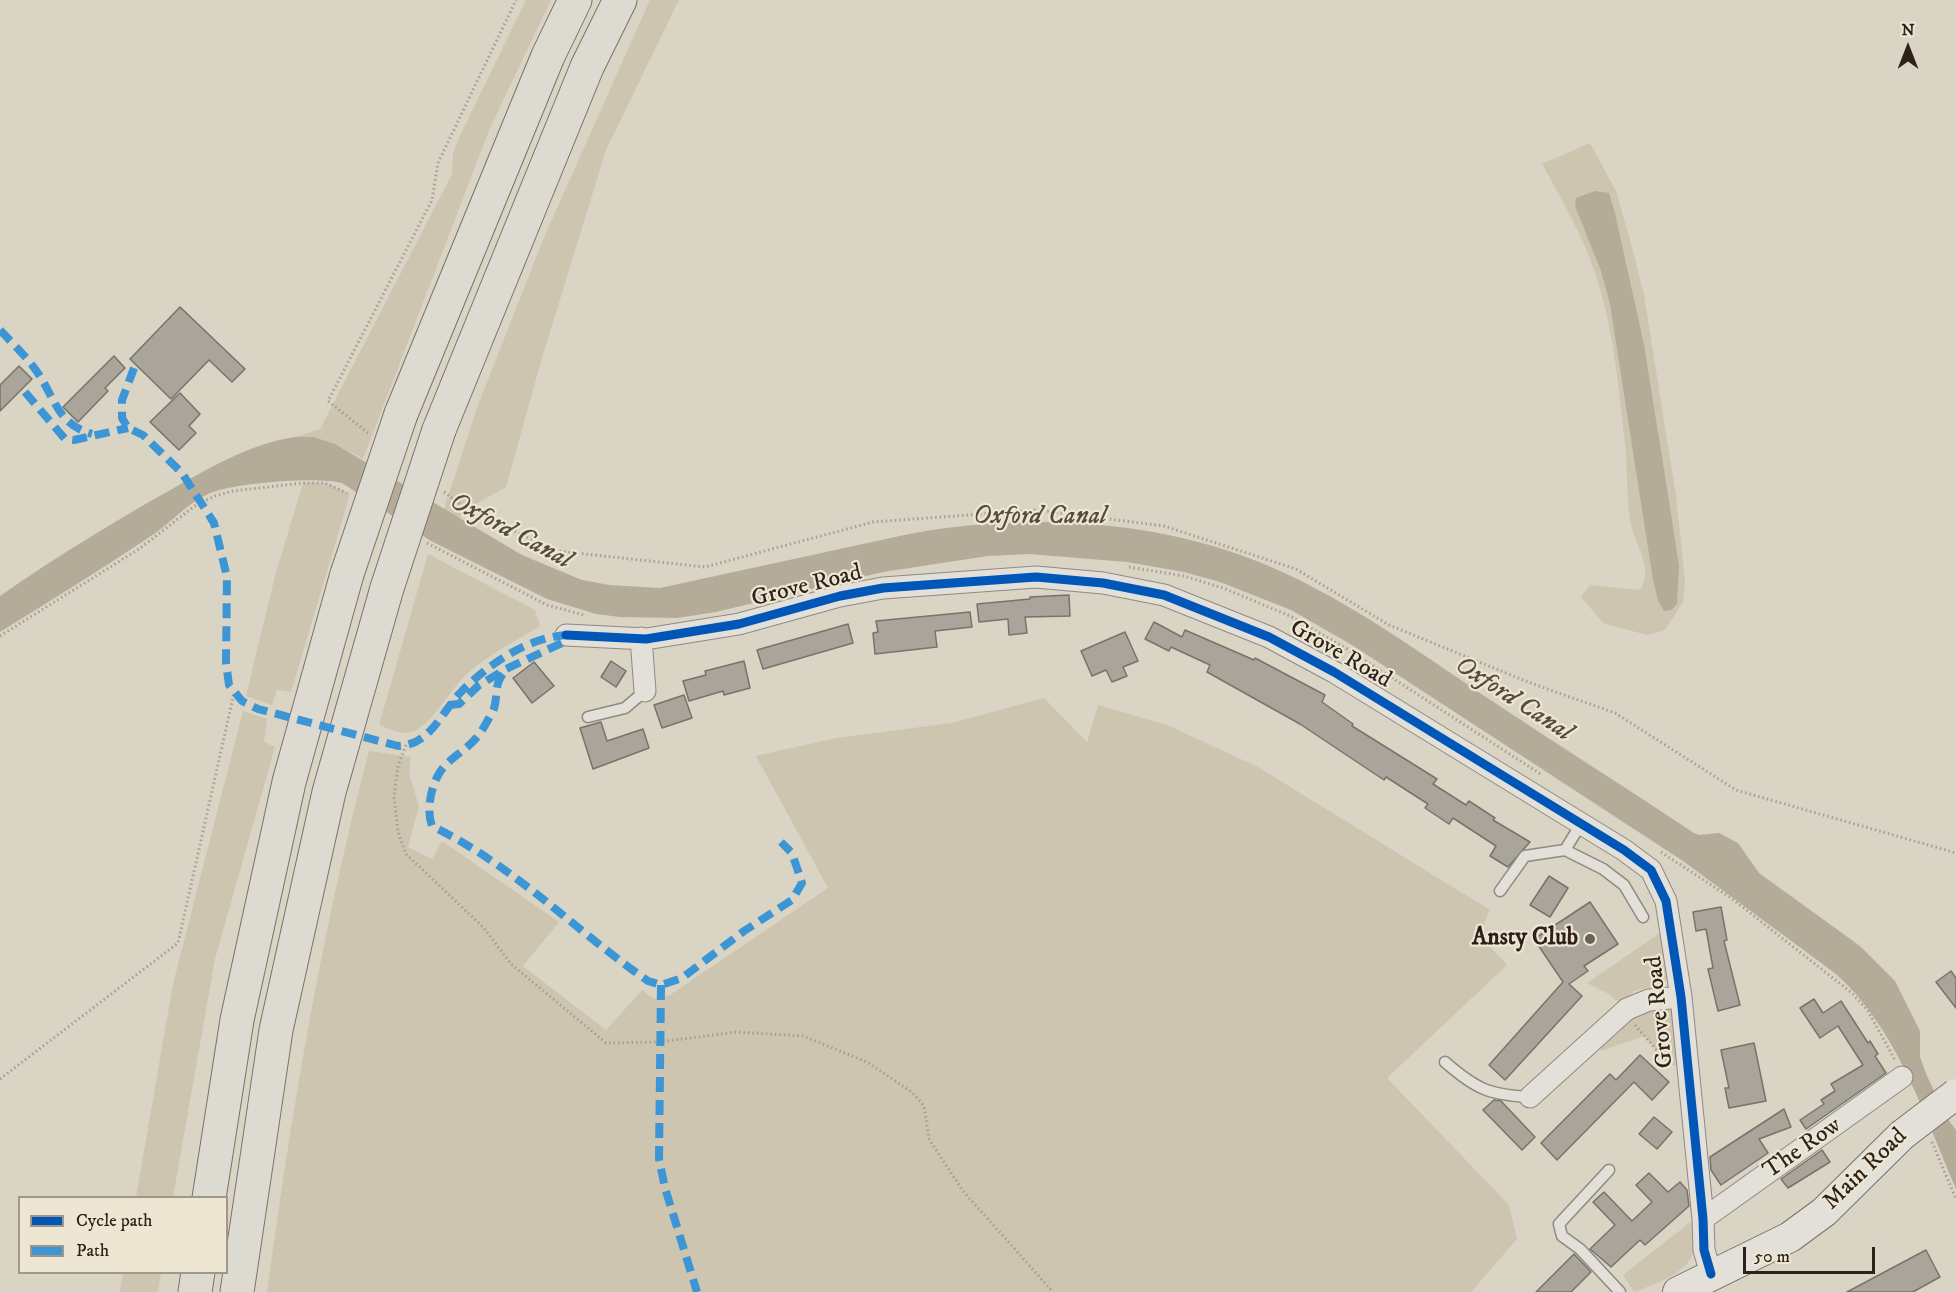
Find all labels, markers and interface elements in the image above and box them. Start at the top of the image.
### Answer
north arrow [1878,18,1938,78]
text: N [1901,20,1915,40]
water label: Oxford Canal [444,487,576,577]
water label: Oxford Canal [973,502,1107,534]
street label: Grove Road [749,559,865,615]
street label: Grove Road [1284,614,1396,696]
water label: Oxford Canal [1449,651,1577,749]
place label: Ansty Club [1472,925,1578,953]
marker: Ansty Club [1583,932,1597,946]
street label: Grove Road [1641,954,1681,1070]
street label: The Row [1758,1112,1848,1186]
street label: Main Road [1818,1123,1914,1217]
legend [18,1196,228,1274]
text: Cycle path [76,1210,153,1232]
scale bar [1746,1235,1878,1273]
text: Path [76,1240,109,1262]
text: 50 m [1754,1246,1790,1268]

